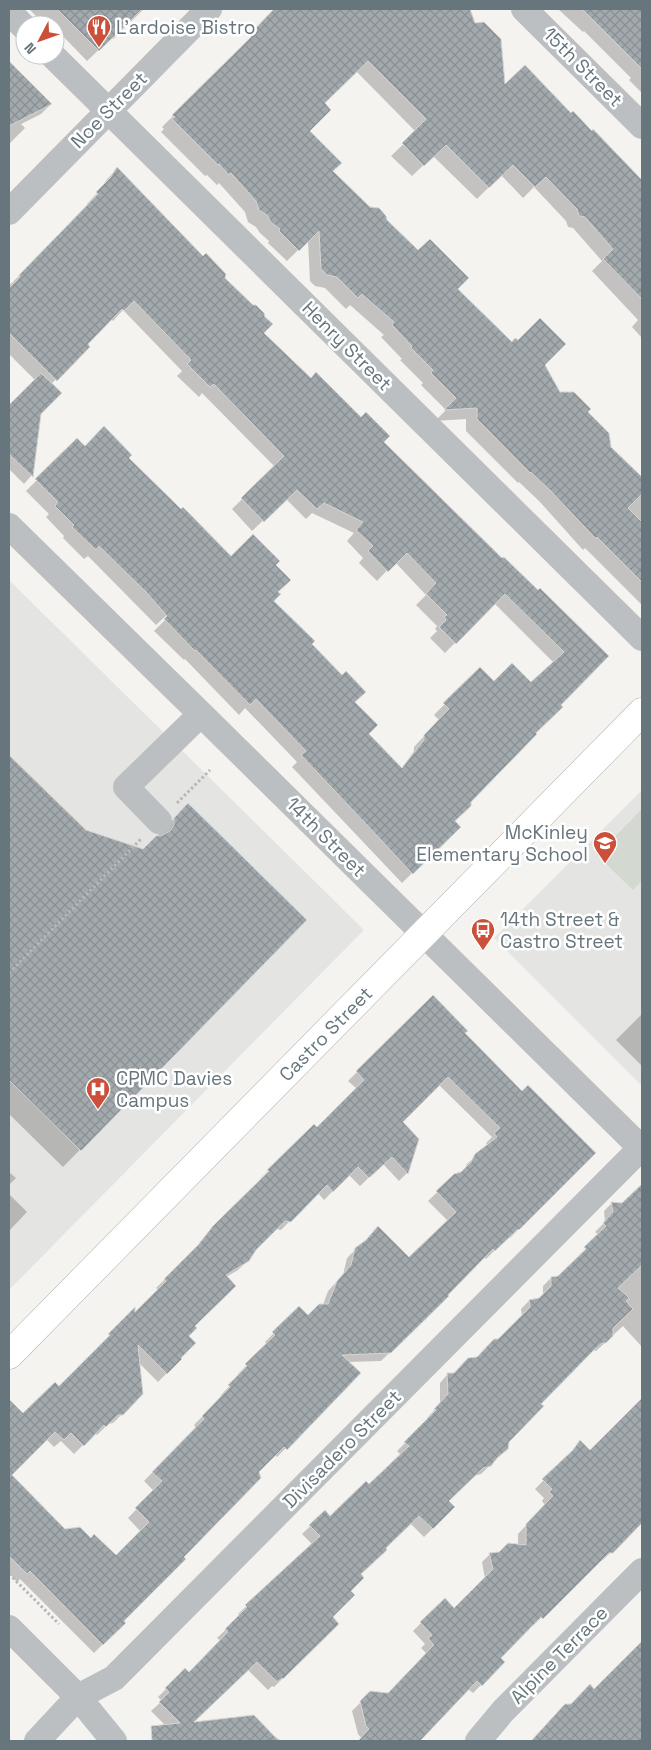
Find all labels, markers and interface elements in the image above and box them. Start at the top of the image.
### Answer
restaurant icon: L'ardoise Bistro [86,14,112,48]
north arrow [15,15,65,65]
place label: L'ardoise Bistro [116,15,256,40]
street label: 15th Street [538,22,628,112]
text: N [20,39,40,58]
street label: Noe Street [65,66,153,154]
street label: Henry Street [297,296,397,396]
street label: 14th Street [281,792,371,882]
place label: McKinley Elementary School [416,820,588,867]
school or university icon: McKinley Elementary School [592,830,618,864]
place label: 14th Street & Castro Street [500,907,623,954]
bus stop icon: 14th Street & Castro Street [470,917,496,951]
street label: Castro Street [273,981,378,1086]
place label: CPMC Davies Campus [116,1066,232,1113]
hospital icon: CPMC Davies Campus [85,1076,111,1110]
street label: Divisadero Street [277,1384,407,1514]
street label: Alpine Terrace [505,1601,613,1709]

